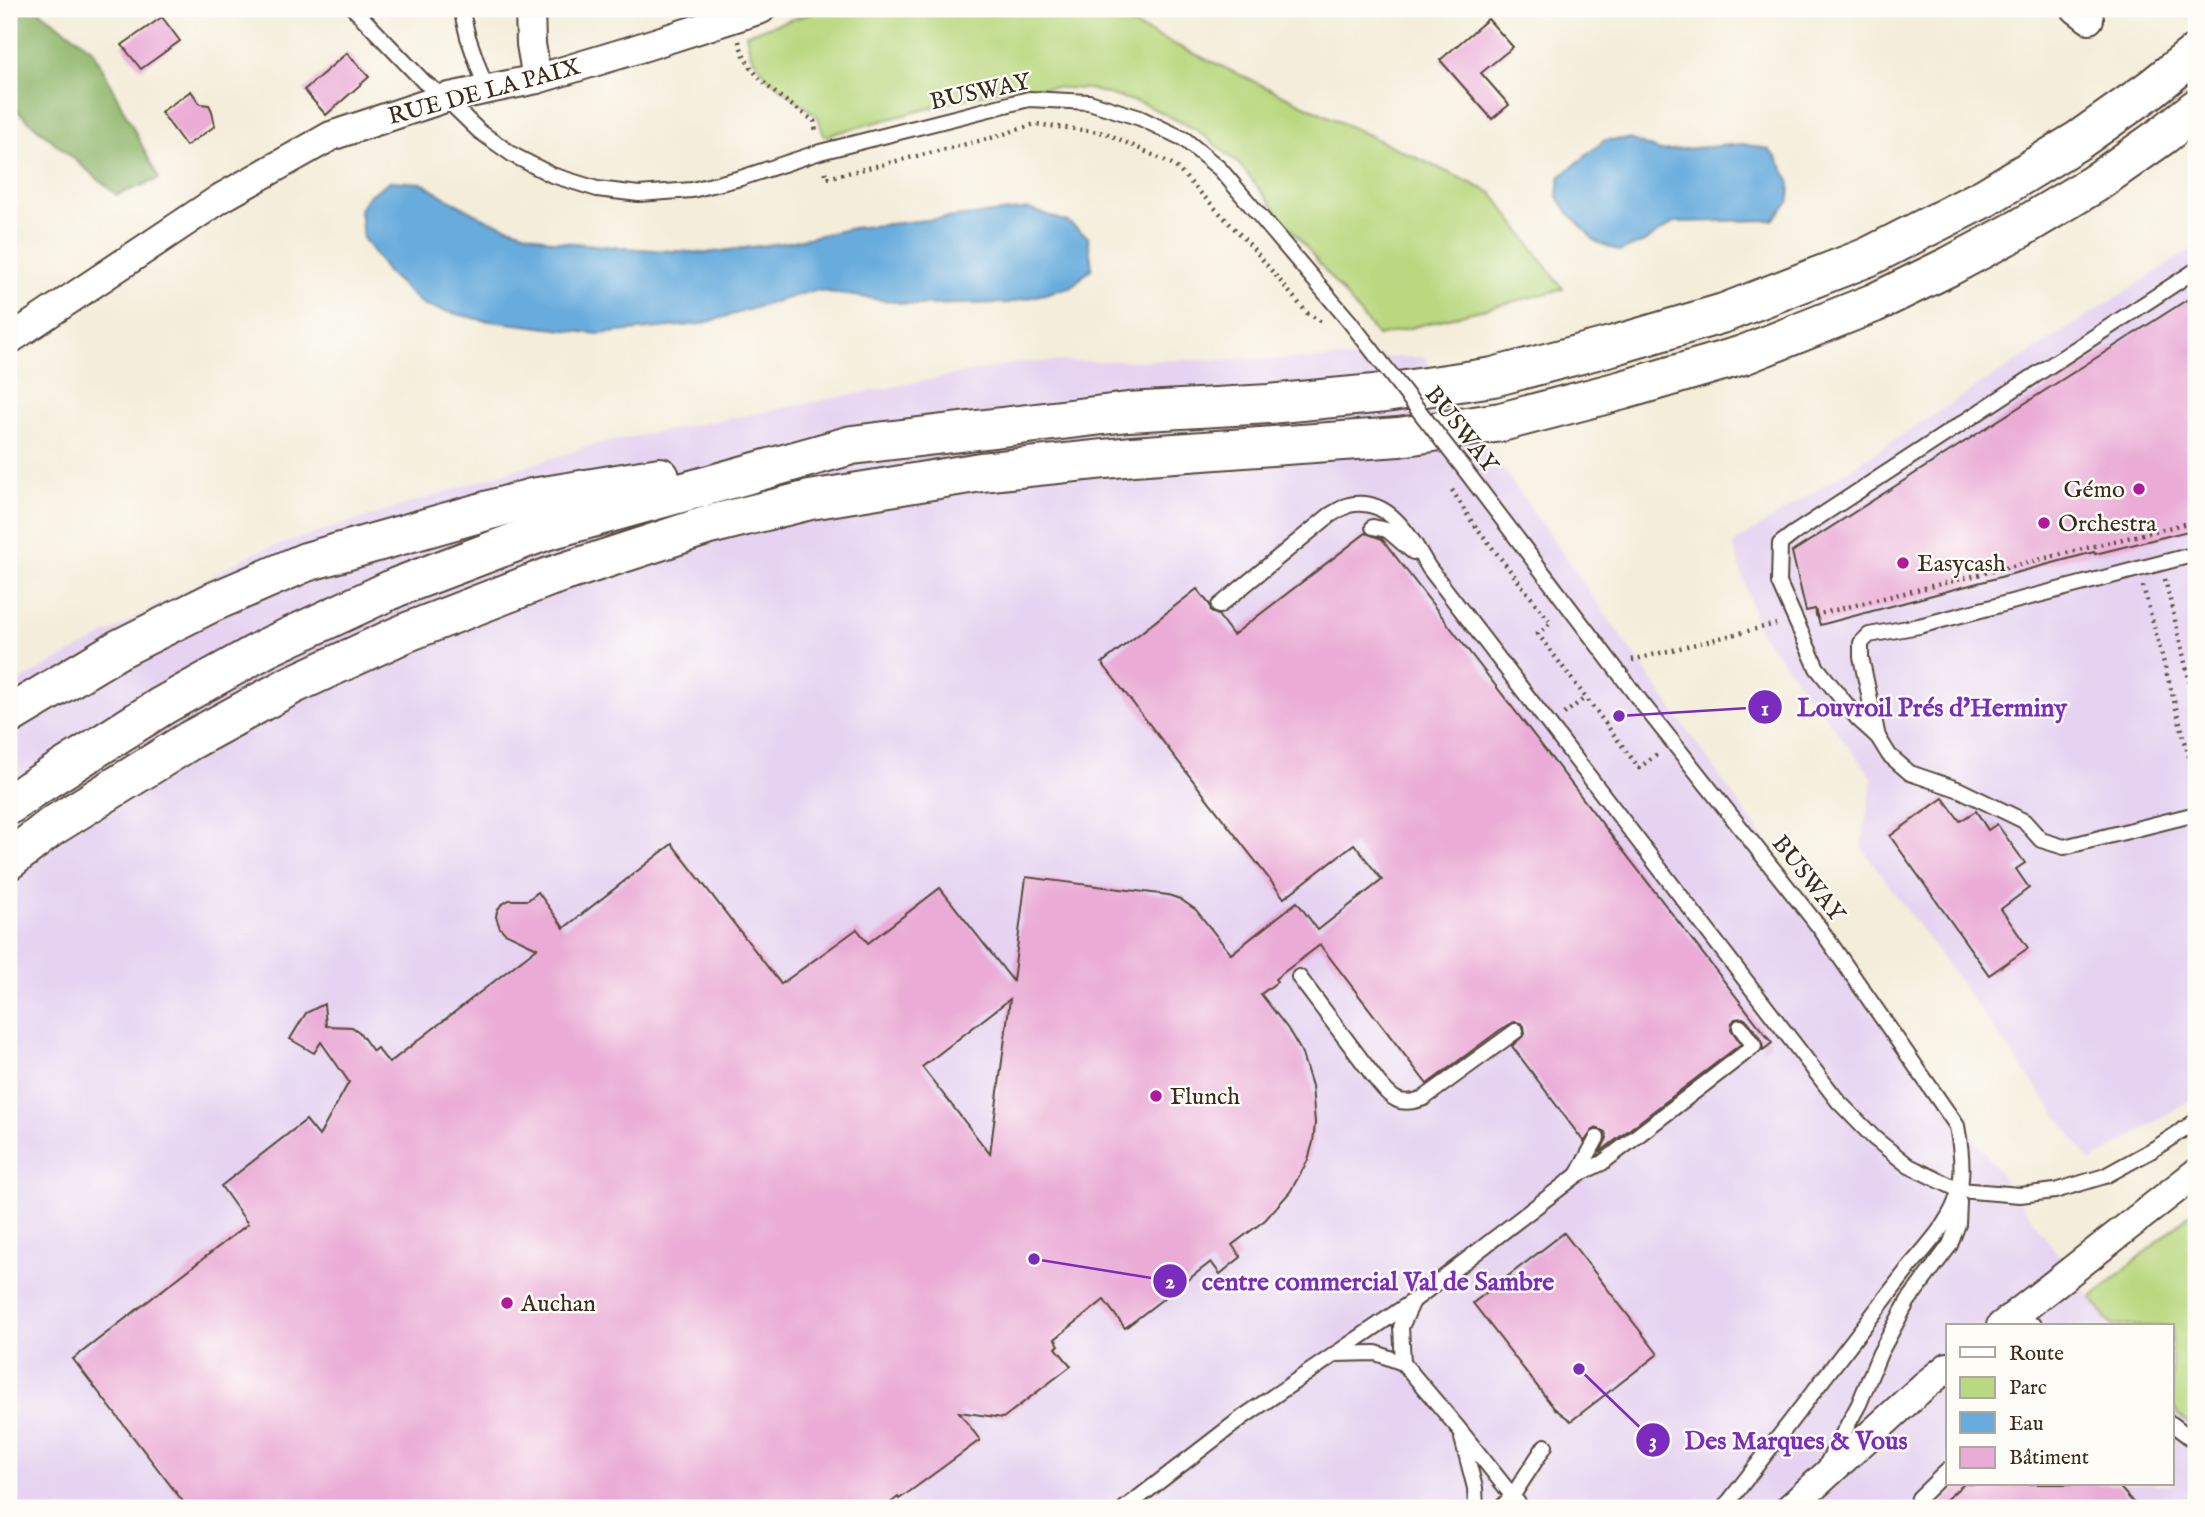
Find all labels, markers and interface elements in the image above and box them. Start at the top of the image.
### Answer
street label: RUE DE LA PAIX [385,52,585,133]
street label: BUSWAY [927,66,1035,118]
street label: BUSWAY [1417,380,1505,481]
place label: Gémo [2064,475,2125,506]
marker: Gémo [2131,481,2147,497]
place label: Orchestra [2058,509,2157,540]
marker: Orchestra [2036,515,2052,531]
place label: Easycash [1917,549,2006,580]
marker: Easycash [1895,555,1911,571]
callout: Louvroil Prés d'Herminy [1748,684,2081,731]
text: Louvroil Prés d'Herminy [1797,692,2068,725]
text: 1 [1761,696,1769,723]
street label: BUSWAY [1764,829,1852,930]
place label: Flunch [1170,1082,1240,1113]
marker: Flunch [1148,1088,1164,1104]
callout: centre commercial Val de Sambre [1152,1258,1568,1305]
text: centre commercial Val de Sambre [1202,1266,1554,1299]
text: 2 [1165,1269,1175,1296]
place label: Auchan [520,1289,596,1320]
marker: Auchan [499,1295,515,1311]
legend [1946,1324,2174,1486]
text: Route [2009,1341,2064,1368]
text: Parc [2009,1375,2047,1402]
text: Eau [2009,1411,2044,1438]
callout: Des Marques & Vous [1635,1417,1921,1464]
text: Des Marques & Vous [1684,1425,1908,1458]
text: 3 [1649,1428,1657,1455]
text: Bâtiment [2009,1445,2089,1472]

